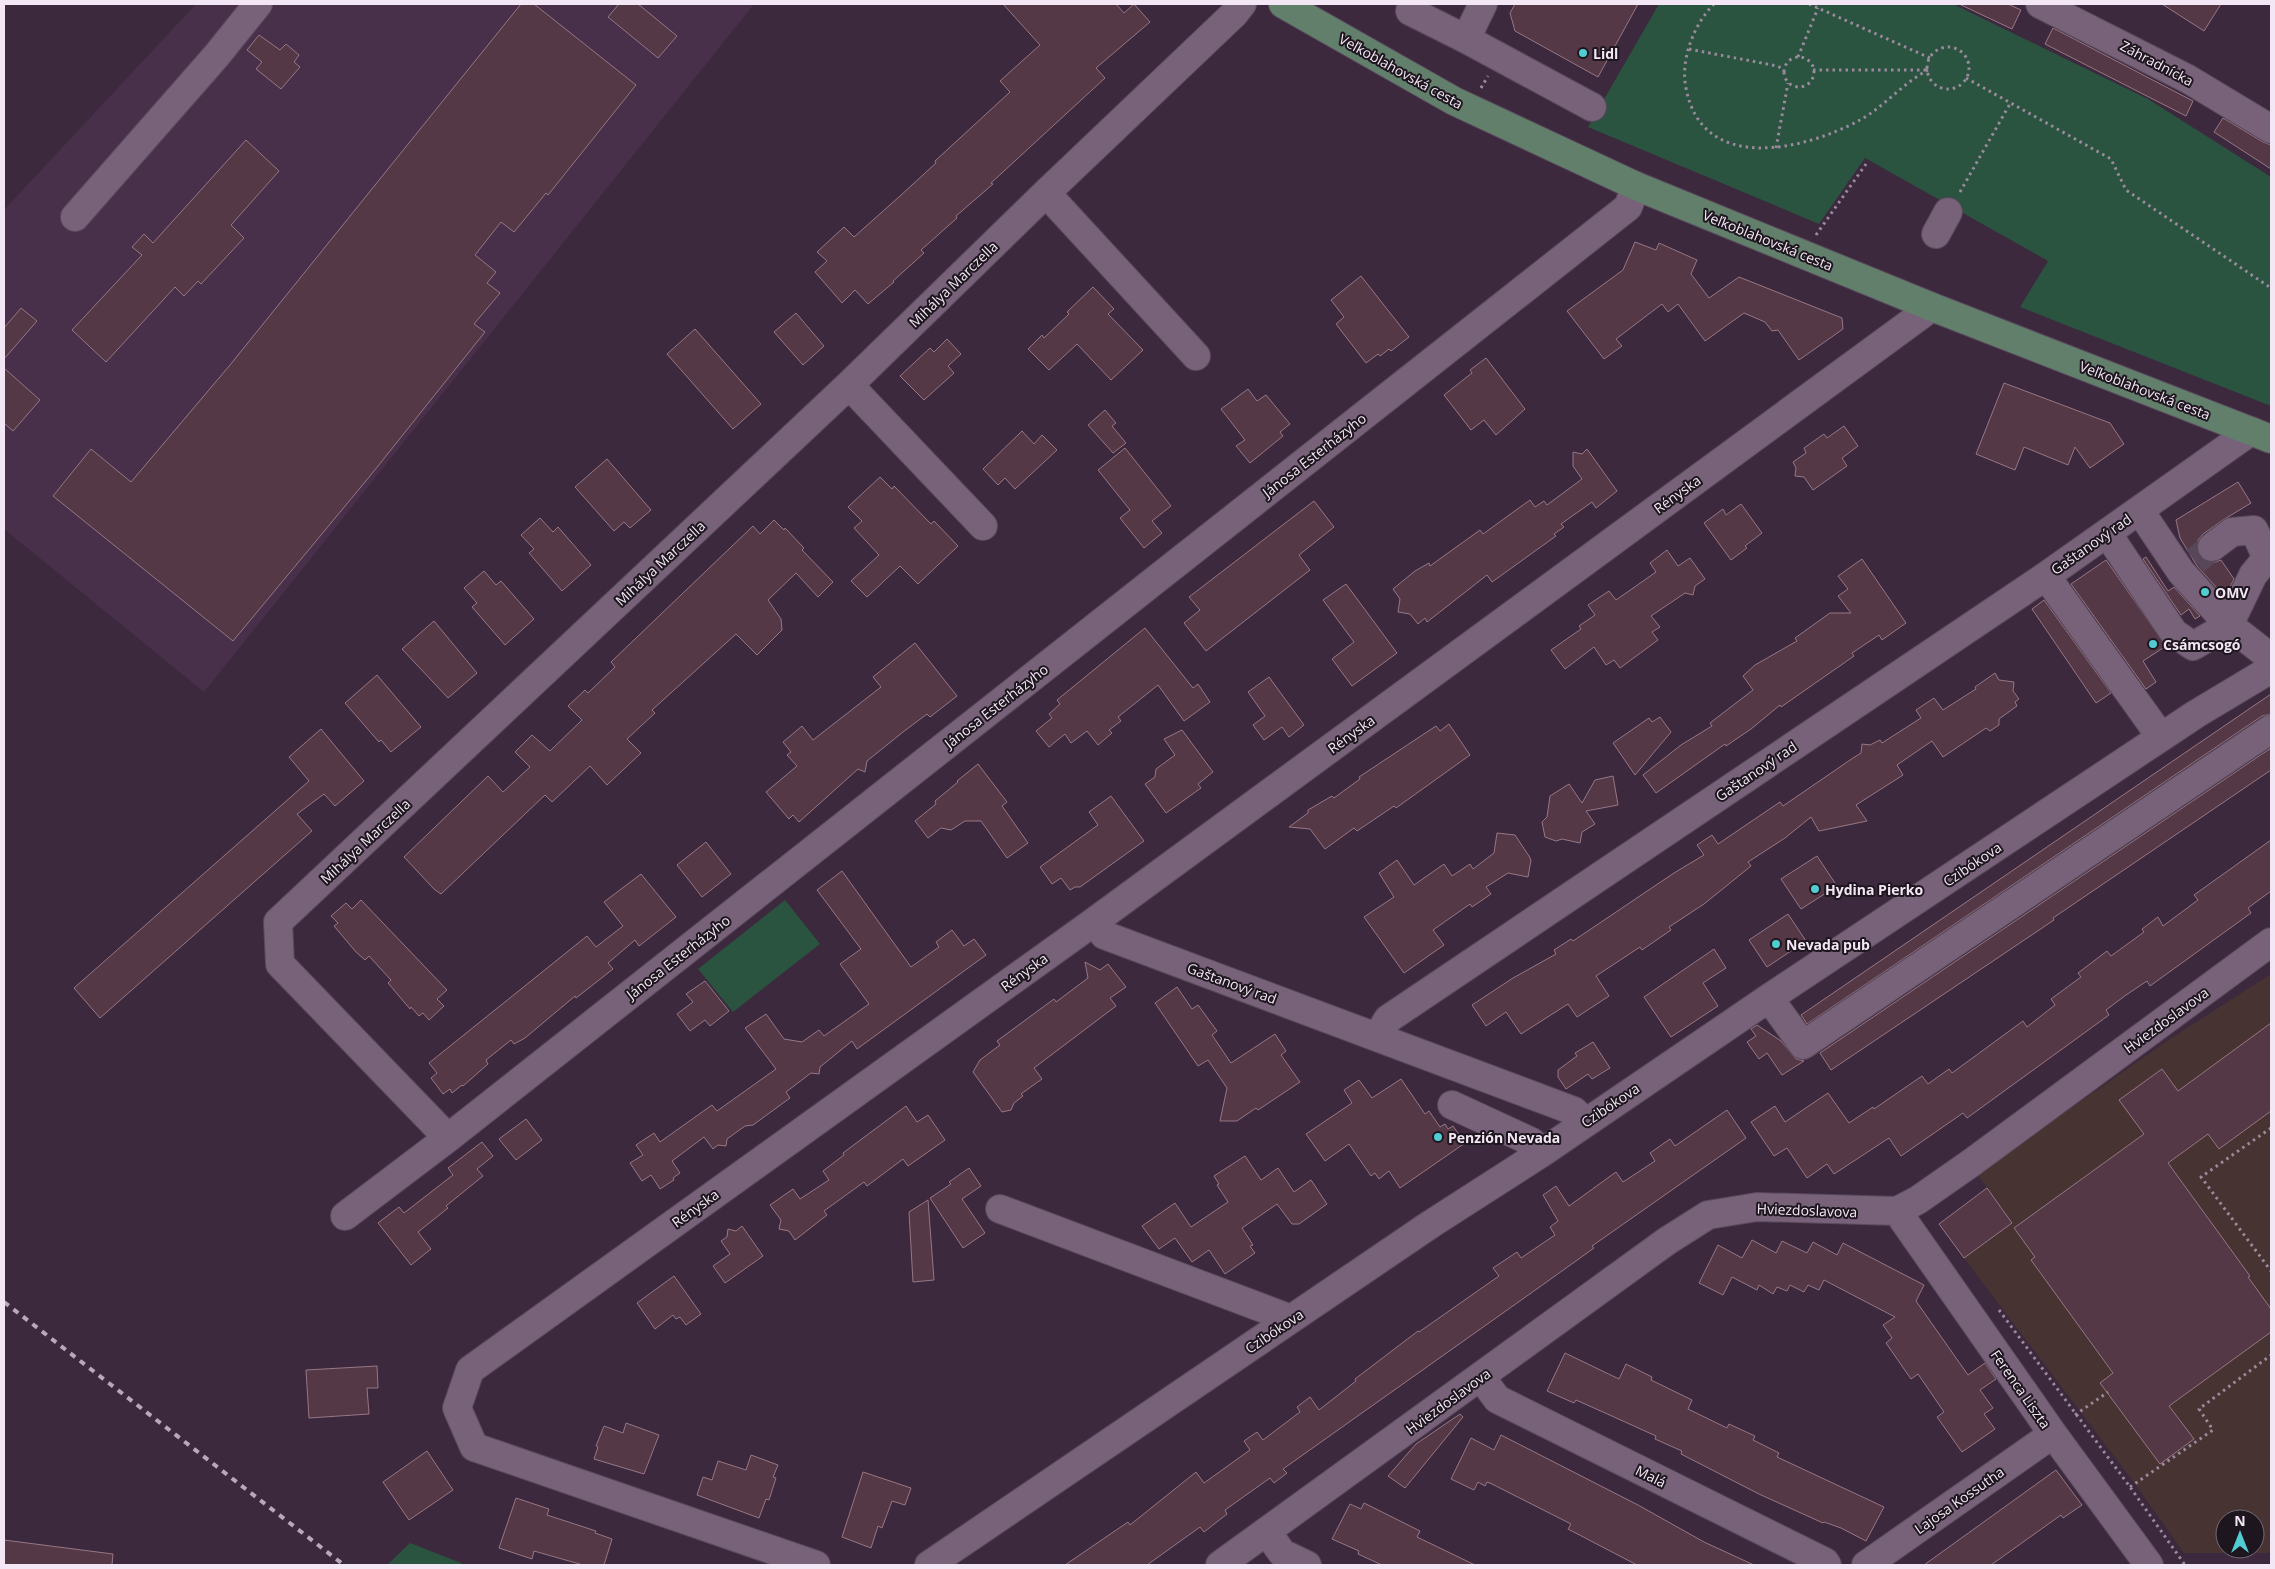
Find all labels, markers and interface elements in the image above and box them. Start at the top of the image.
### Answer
street label: Veľkoblahovská cesta [1336,29,1466,113]
street label: Záhradnícka [2117,36,2197,90]
place label: Lidl [1593,44,1618,63]
marker: Lidl [1577,47,1589,59]
street label: Veľkoblahovská cesta [1700,205,1836,275]
street label: Mihálya Marczella [904,237,1002,331]
street label: Veľkoblahovská cesta [2077,356,2213,424]
street label: Jánosa Esterházyho [1257,409,1370,503]
street label: Rényska [1650,470,1704,518]
street label: Gaštanový rad [2047,509,2135,579]
street label: Mihálya Marczella [611,516,709,610]
place label: OMV [2215,583,2249,602]
marker: OMV [2199,586,2211,598]
place label: Csámcsogó [2163,635,2241,654]
marker: Csámcsogó [2147,638,2159,650]
street label: Jánosa Esterházyho [939,660,1052,754]
street label: Rényska [1324,710,1378,758]
street label: Gaštanový rad [1712,737,1800,805]
street label: Mihálya Marczella [316,794,414,888]
street label: Czibókova [1939,838,2005,890]
place label: Hydina Pierko [1825,880,1923,899]
marker: Hydina Pierko [1809,883,1821,895]
street label: Jánosa Esterházyho [621,911,734,1005]
place label: Nevada pub [1786,935,1870,954]
marker: Nevada pub [1770,938,1782,950]
street label: Rényska [997,948,1051,996]
street label: Gaštanový rad [1185,958,1279,1008]
street label: Hviezdoslavova [2120,983,2212,1057]
street label: Czibókova [1577,1079,1643,1131]
place label: Penzión Nevada [1448,1128,1560,1147]
marker: Penzión Nevada [1432,1131,1444,1143]
street label: Rényska [668,1184,722,1232]
street label: Hviezdoslavova [1756,1199,1858,1221]
street label: Czibókova [1241,1305,1307,1357]
street label: Ferenca Liszta [1987,1346,2055,1432]
street label: Hviezdoslavova [1402,1364,1494,1438]
street label: Malá [1633,1461,1669,1491]
street label: Lajosa Kossutha [1910,1462,2008,1538]
north arrow [2215,1509,2265,1559]
text: N [2234,1511,2246,1530]

